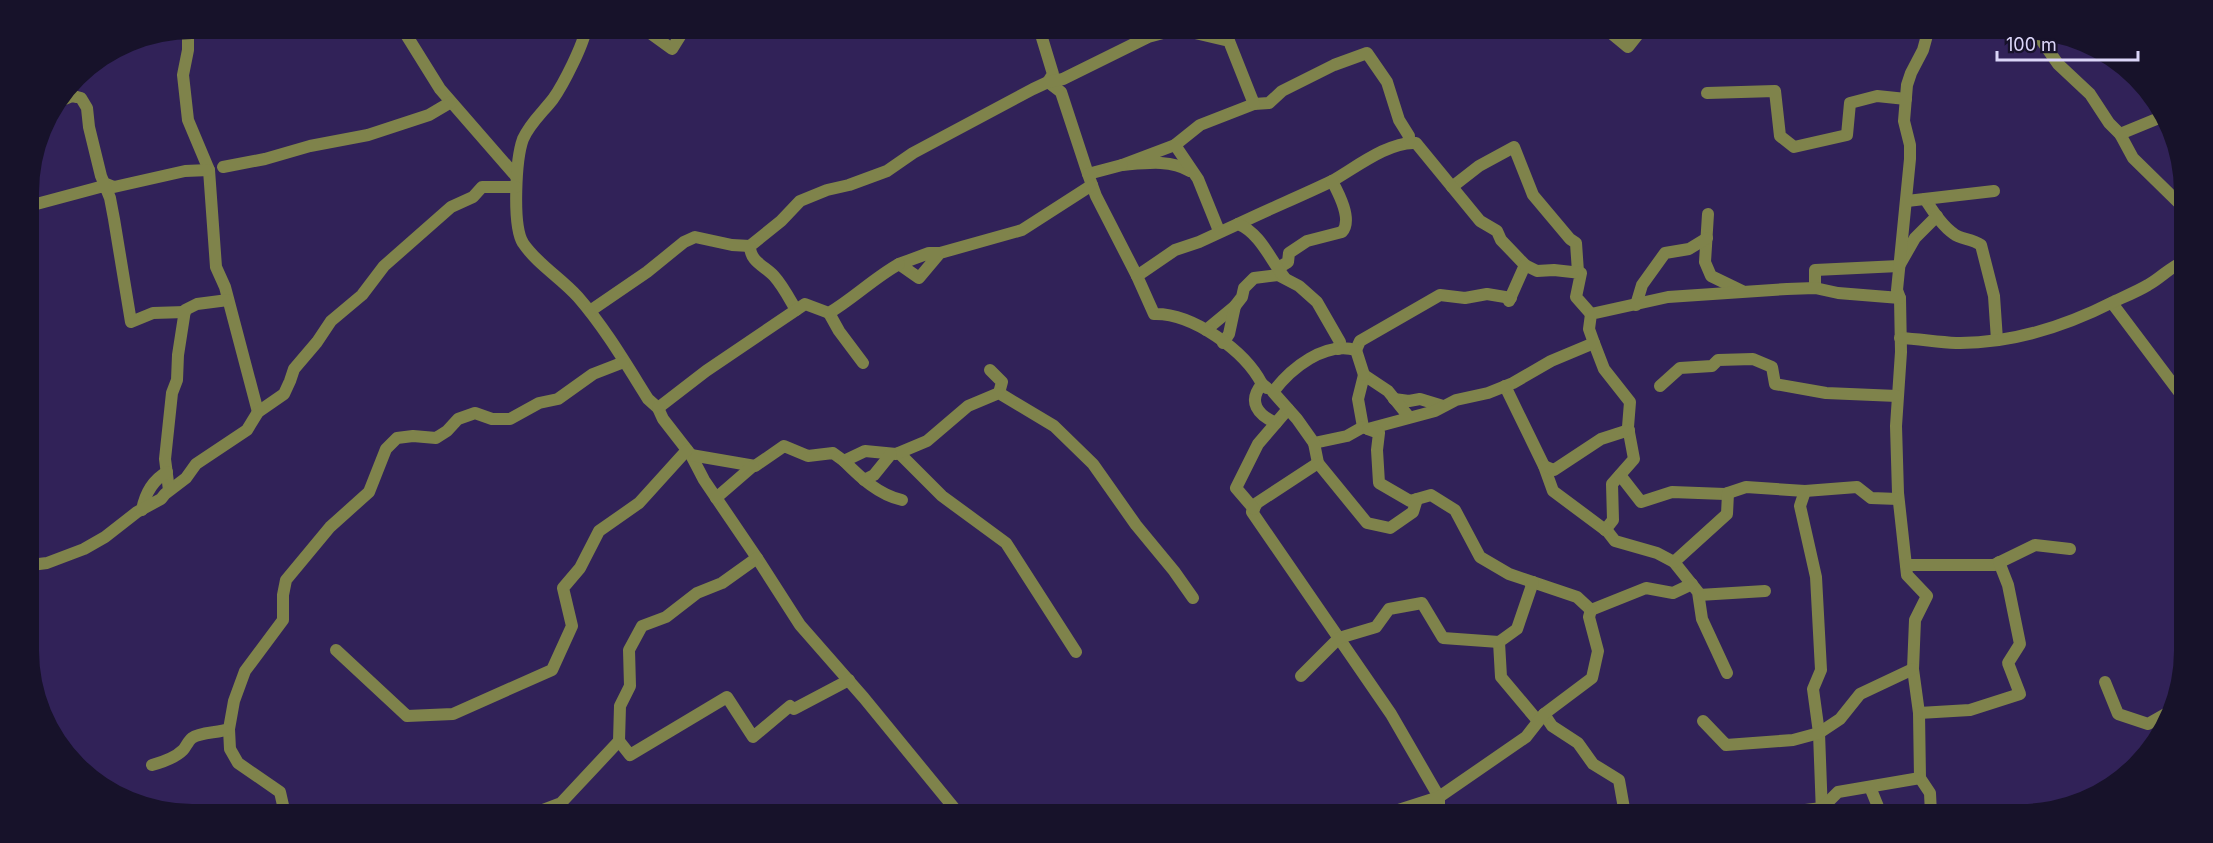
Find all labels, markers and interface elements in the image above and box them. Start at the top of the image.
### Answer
scale bar [1997,24,2138,62]
text: 100 m [2006,34,2057,55]

